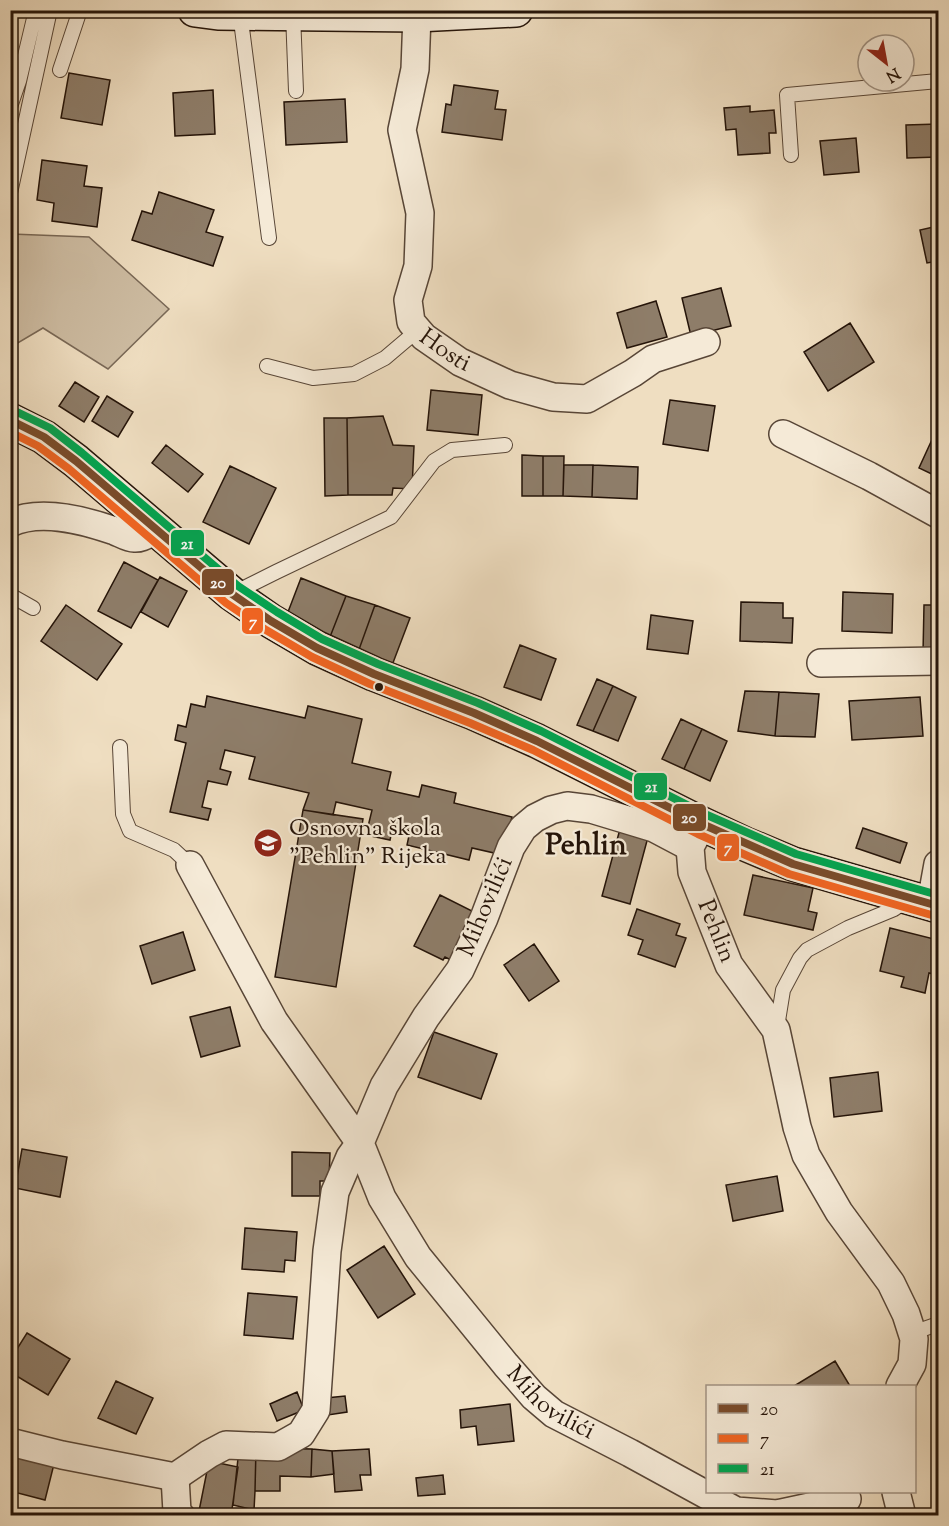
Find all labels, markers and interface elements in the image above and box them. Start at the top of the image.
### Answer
north arrow [856,33,916,93]
text: N [881,61,904,87]
street label: Hosti [412,321,476,382]
line badge: 21 [170,529,205,557]
text: 21 [181,534,194,557]
line badge: 20 [201,568,235,596]
text: 20 [210,573,227,596]
line badge: 7 [241,607,264,635]
text: 7 [249,612,258,635]
unlabelled marker [373,681,385,693]
line badge: 21 [633,772,668,801]
text: 21 [645,777,658,800]
line badge: 20 [672,803,707,832]
text: 20 [681,808,698,831]
place label: Osnovna škola "Pehlin" Rijeka [289,812,447,874]
district label: Pehlin [545,825,627,868]
school or university icon: Osnovna škola "Pehlin" Rijeka [252,827,284,859]
line badge: 7 [716,833,740,862]
text: 7 [724,838,733,861]
street label: Mihovilići [450,852,522,962]
street label: Pehlin [688,895,744,968]
street label: Mihovilići [497,1359,600,1449]
legend [706,1385,916,1493]
text: 20 [760,1398,778,1424]
text: 7 [760,1428,769,1454]
text: 21 [760,1458,775,1484]

